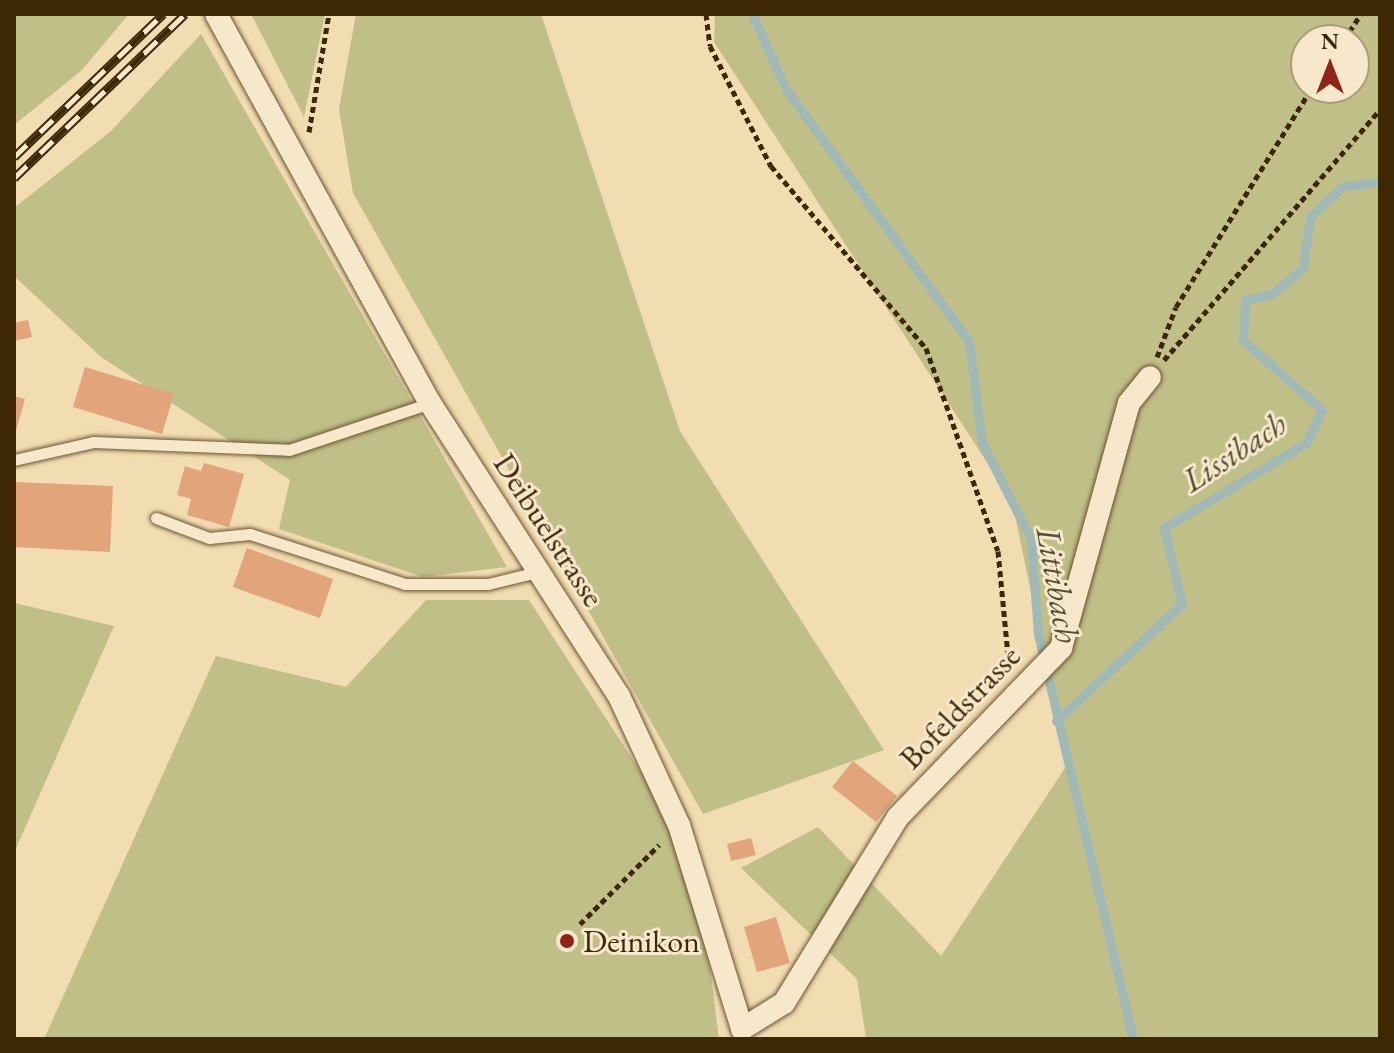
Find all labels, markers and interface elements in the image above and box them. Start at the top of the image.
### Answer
north arrow [1290,24,1370,104]
text: N [1321,27,1339,56]
water label: Lissibach [1174,403,1294,501]
street label: Deibuelstrasse [485,446,613,614]
water label: Littibach [1028,524,1088,646]
street label: Bofeldstrasse [892,637,1028,777]
place label: Deinikon [583,922,700,960]
marker: Deinikon [558,932,576,950]

